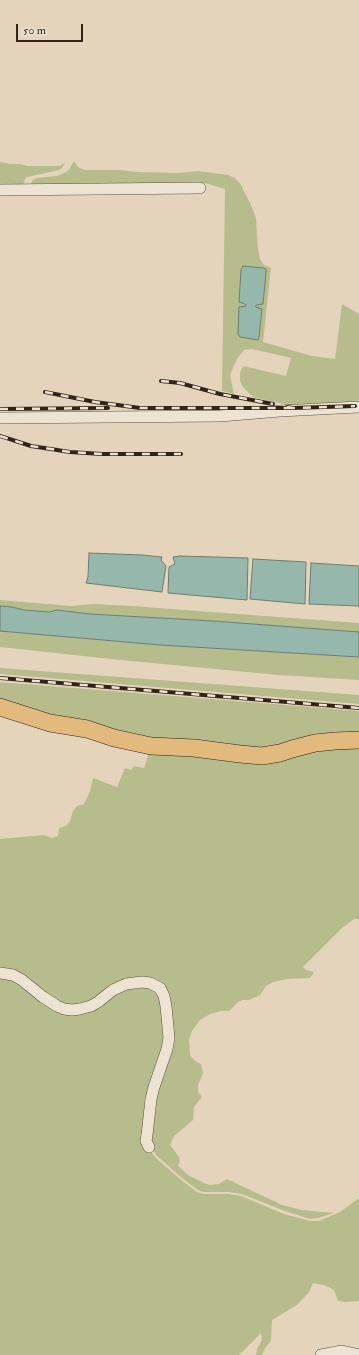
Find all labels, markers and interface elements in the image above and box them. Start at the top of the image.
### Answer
scale bar [18,16,85,42]
text: 50 m [23,23,46,38]

